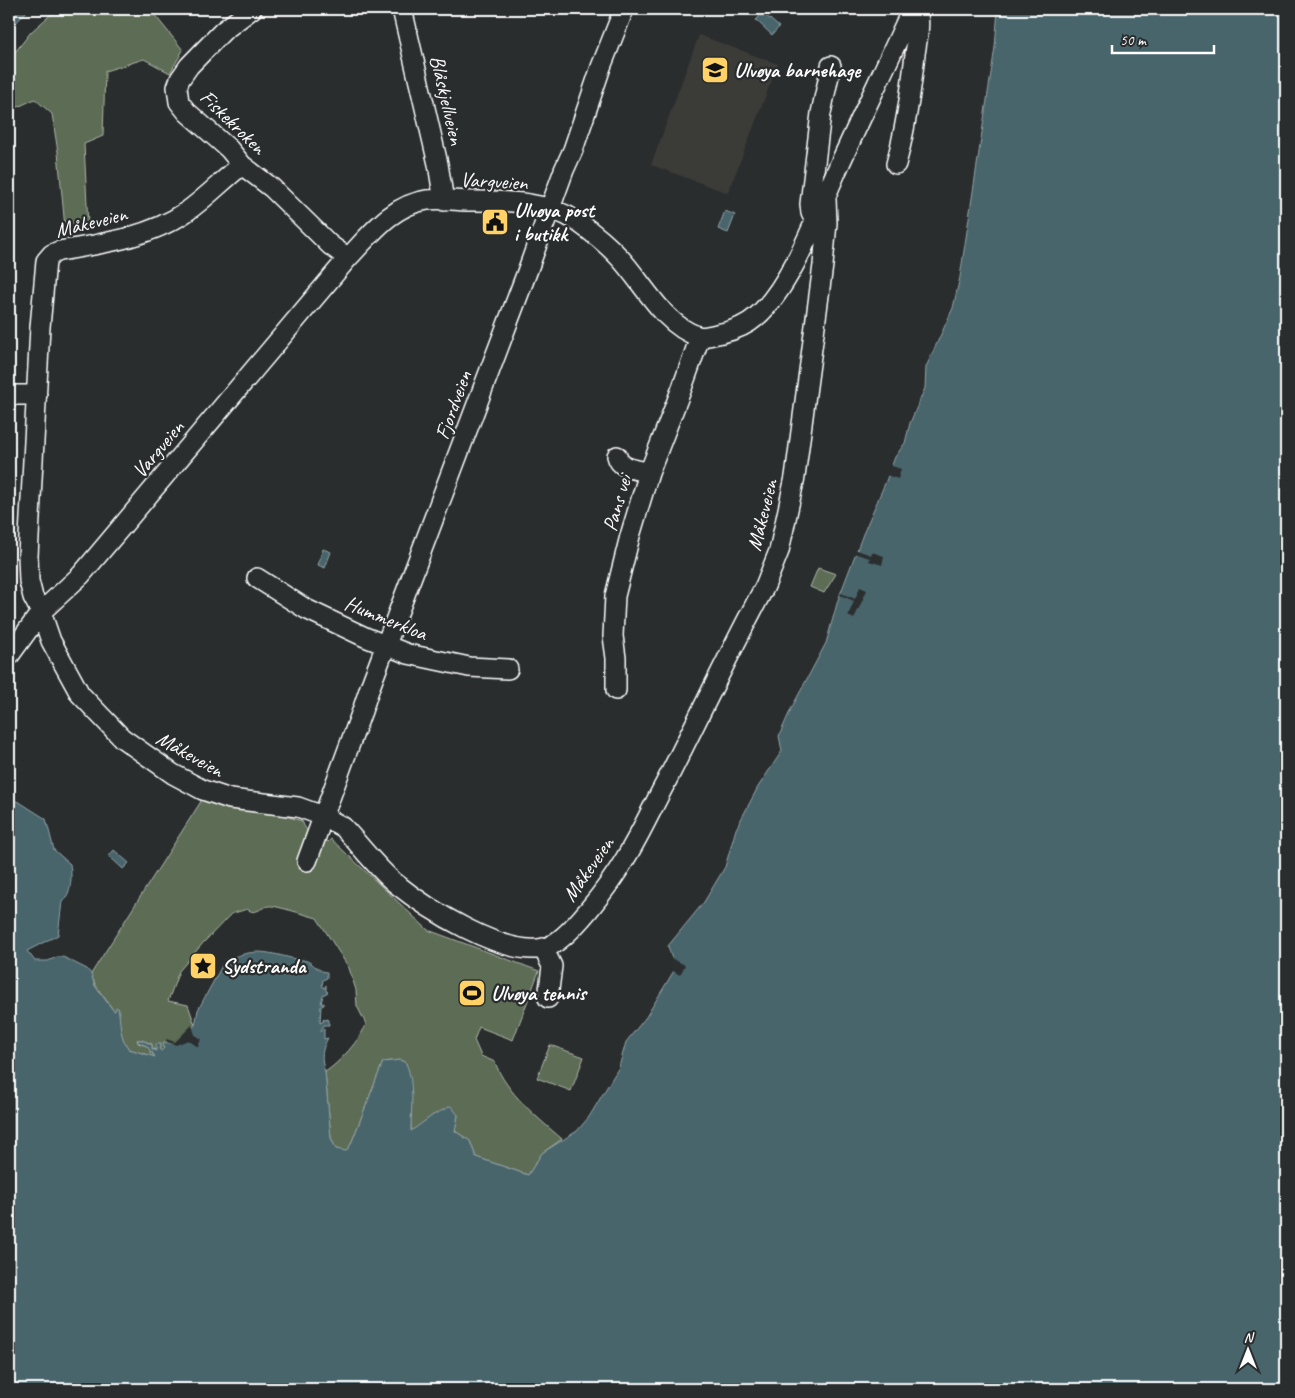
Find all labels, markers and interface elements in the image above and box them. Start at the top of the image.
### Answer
scale bar [1112,22,1215,54]
text: 50 m [1120,31,1147,50]
street label: Blåskjellveien [424,53,470,148]
school or university icon: Ulvøya barnehage [700,55,730,85]
place label: Ulvøya barnehage [734,57,862,83]
street label: Fiskekroken [195,84,273,161]
street label: Vargveien [460,166,529,196]
place label: Ulvøya post i butikk [514,197,596,247]
street label: Måkeveien [52,200,131,243]
public building icon: Ulvøya post i butikk [480,207,510,237]
street label: Fjordveien [429,367,478,443]
street label: Vargveien [126,414,190,483]
street label: Pans vei [597,469,638,534]
street label: Måkeveien [741,475,784,554]
street label: Hummerkloa [341,590,433,647]
street label: Måkeveien [152,725,230,784]
street label: Måkeveien [556,830,620,906]
place icon: Sydstranda [188,951,218,981]
place label: Sydstranda [222,953,307,979]
sports icon: Ulvøya tennis [457,978,487,1008]
place label: Ulvøya tennis [491,980,589,1006]
north arrow [1222,1326,1272,1376]
text: N [1244,1329,1255,1346]

